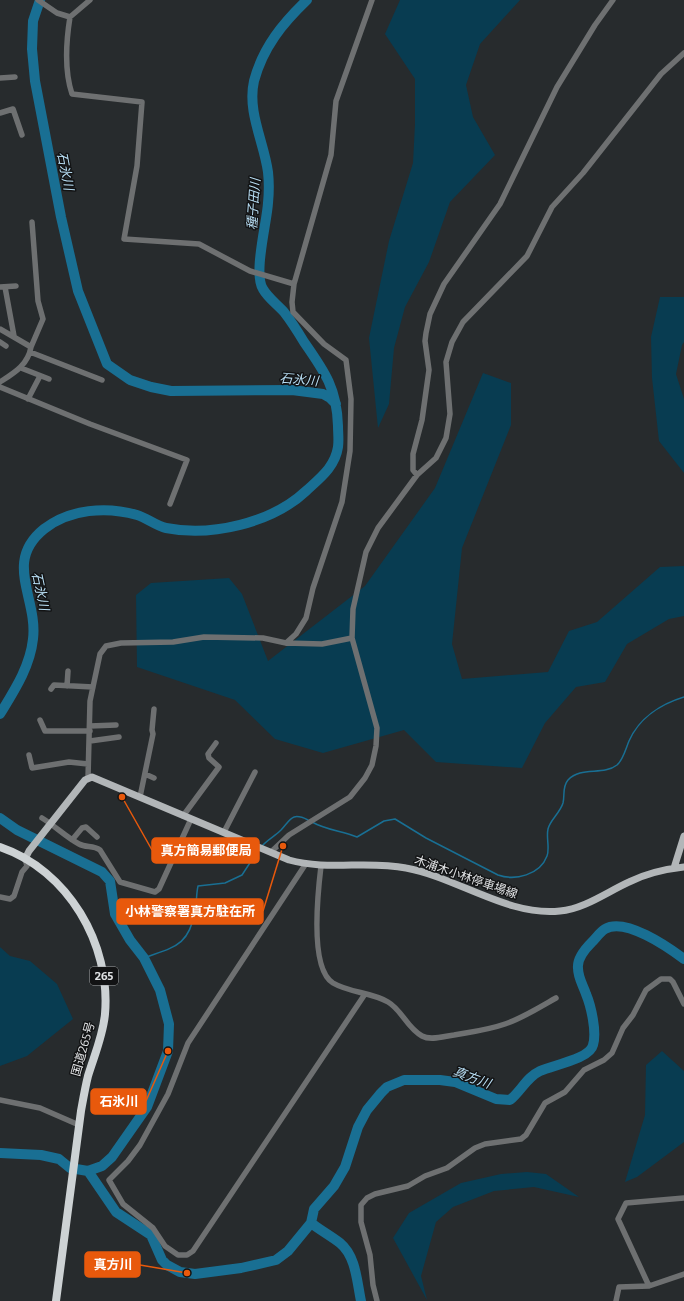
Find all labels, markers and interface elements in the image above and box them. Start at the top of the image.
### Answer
water label: 石氷川 [54,151,77,194]
water label: 種子田川 [244,176,263,231]
water label: 石氷川 [279,370,321,389]
water label: 石氷川 [29,570,52,614]
callout: 真方簡易郵便局 [152,838,259,863]
text: 真方簡易郵便局 [160,843,252,858]
street label: 木浦木小林停車場線 [413,853,519,901]
callout: 小林警察署真方駐在所 [117,899,263,924]
text: 小林警察署真方駐在所 [125,904,255,919]
road number: 265 [90,967,118,985]
street label: 国道265号 [69,1020,97,1078]
water label: 真方川 [451,1064,495,1092]
callout: 石氷川 [91,1089,146,1114]
text: 石氷川 [99,1094,139,1109]
callout: 真方川 [85,1252,140,1277]
text: 真方川 [93,1257,133,1272]

